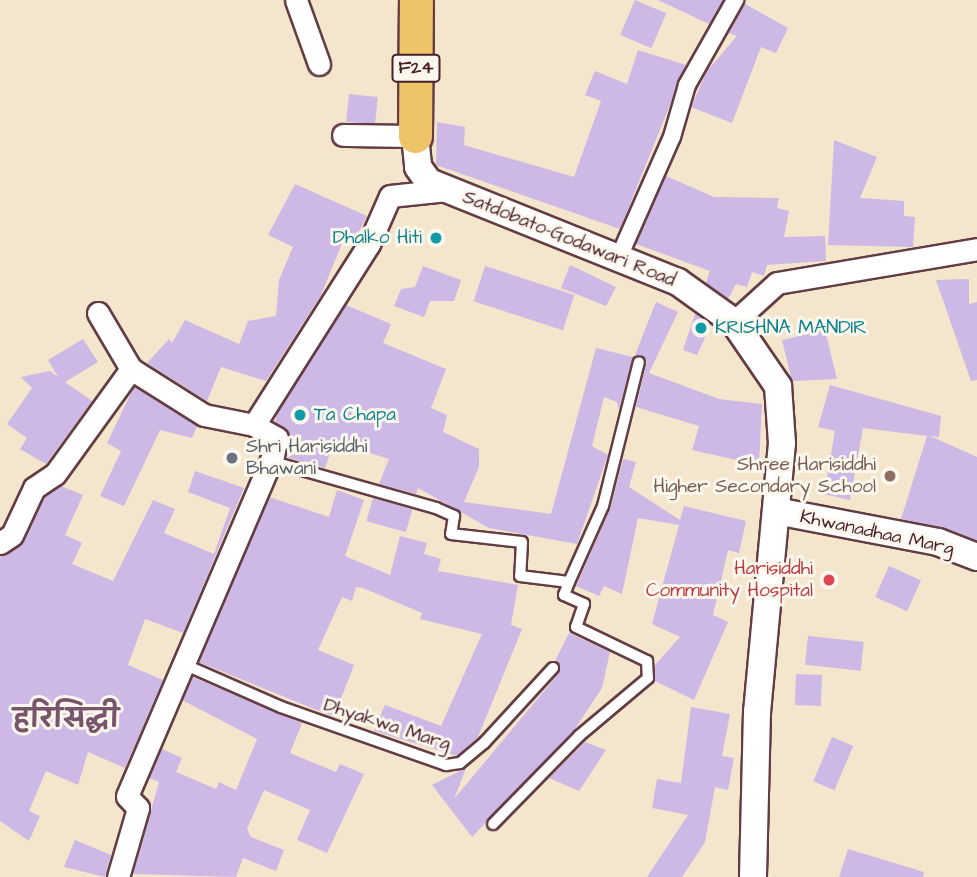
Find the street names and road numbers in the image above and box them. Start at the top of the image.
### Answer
road number: F24 [390,54,442,82]
street label: Satdobato-Godawari Road [459,186,679,292]
street label: Khwanadhaa Marg [798,506,956,560]
street label: Dhyakwa Marg [321,694,453,756]

